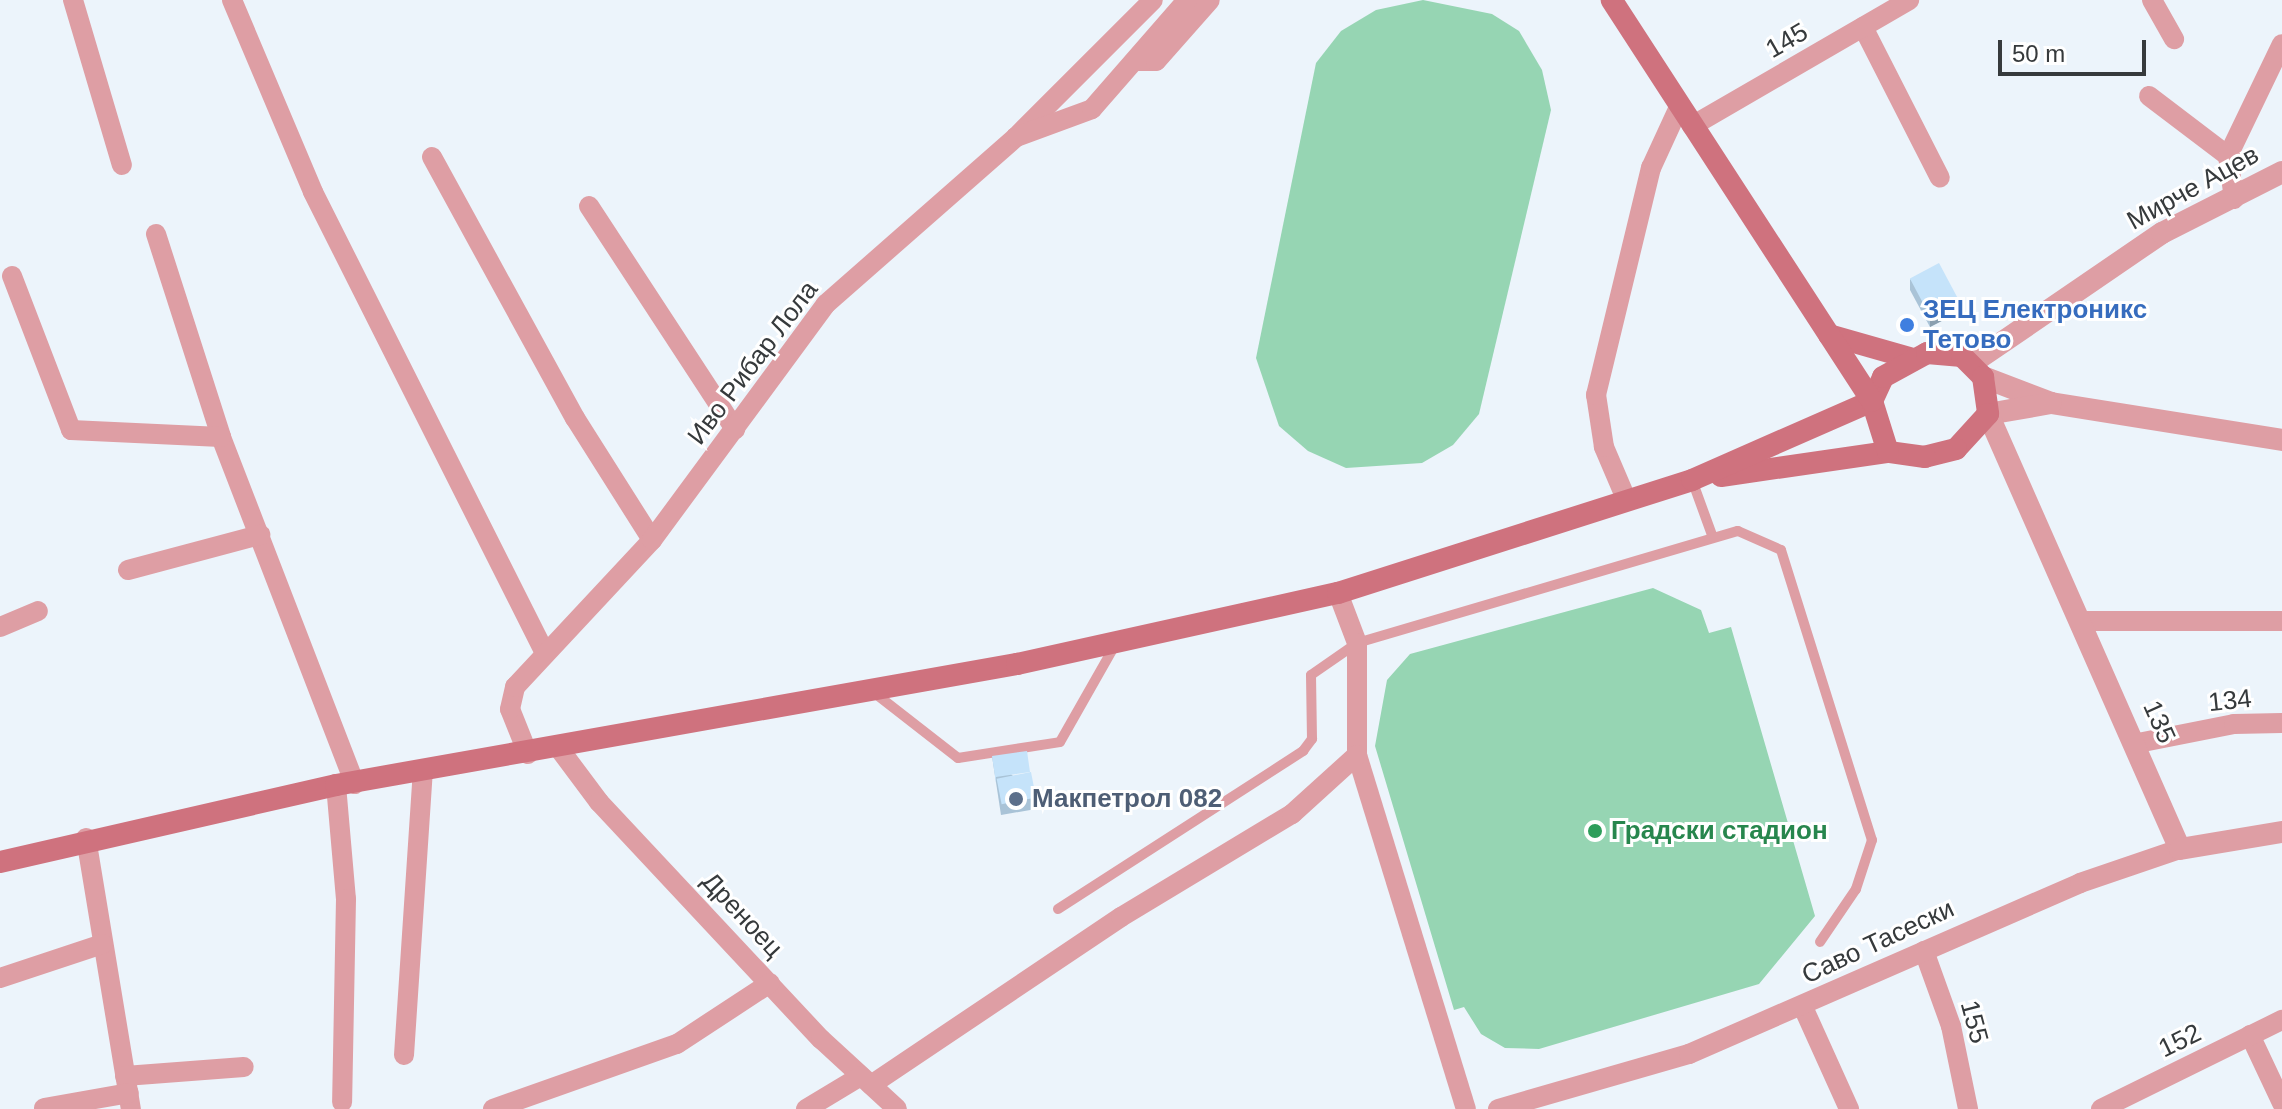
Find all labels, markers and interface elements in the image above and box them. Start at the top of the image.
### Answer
street label: 145 [1760,17,1814,65]
scale bar [2002,24,2150,74]
text: 50 m [2012,40,2065,67]
street label: Мирче Ацев [2122,139,2264,237]
street label: Иво Рибар Лола [681,275,825,451]
place label: ЗЕЦ Електроникс Тетово [1923,294,2147,356]
marker: ЗЕЦ Електроникс Тетово [1898,316,1916,334]
street label: 134 [2207,683,2253,719]
street label: 135 [2136,696,2182,748]
place label: Макпетрол 082 [1032,783,1222,815]
marker: Макпетрол 082 [1007,790,1025,808]
place label: Градски стадион [1611,815,1828,847]
marker: Градски стадион [1586,822,1604,840]
street label: Дреноец [695,866,789,964]
street label: Саво Тасески [1797,893,1959,991]
street label: 155 [1953,997,1995,1047]
street label: 152 [2154,1017,2206,1065]

